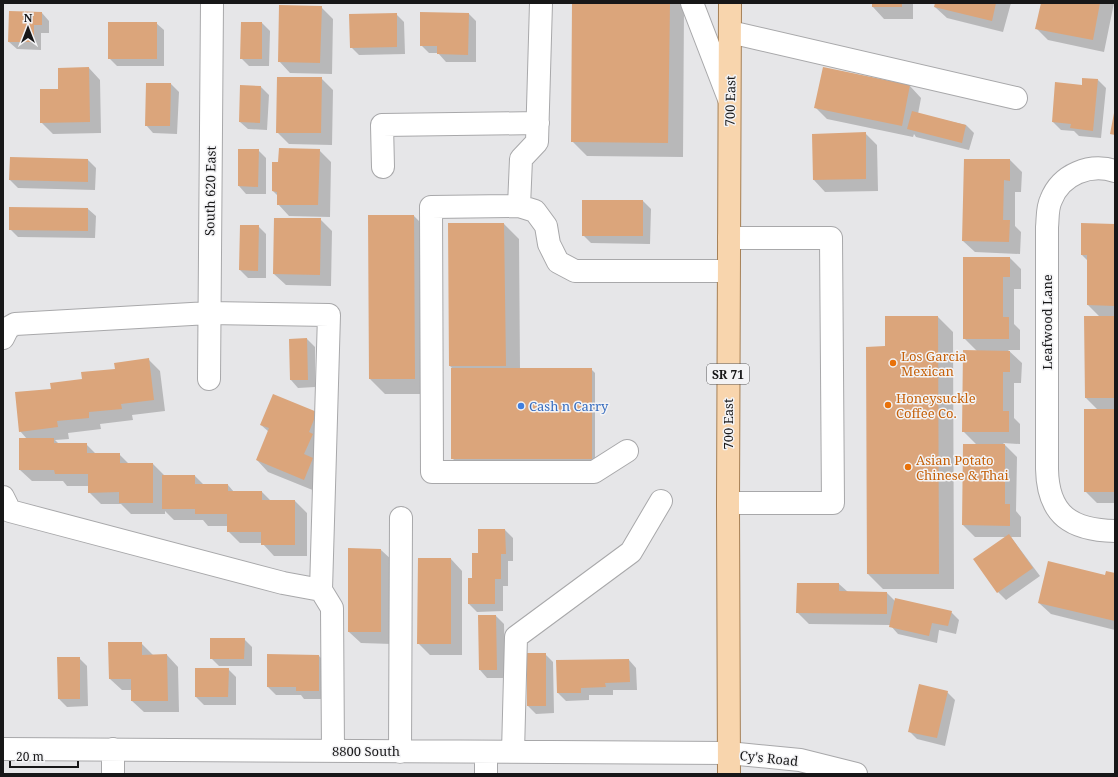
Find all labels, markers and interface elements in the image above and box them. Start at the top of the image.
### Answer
north arrow [8,8,48,48]
text: N [24,10,33,25]
street label: 700 East [721,75,739,127]
street label: South 620 East [200,145,220,236]
street label: Leafwood Lane [1038,274,1056,370]
place label: Los Garcia Mexican [901,347,966,380]
marker: Los Garcia Mexican [888,358,898,368]
road number: SR 71 [707,364,749,384]
place label: Honeysuckle Coffee Co. [896,389,976,422]
place label: Cash n Carry [529,397,609,415]
street label: 700 East [719,398,737,450]
marker: Honeysuckle Coffee Co. [883,400,893,410]
marker: Cash n Carry [516,401,526,411]
place label: Asian Potato Chinese & Thai [916,451,1009,484]
marker: Asian Potato Chinese & Thai [903,462,913,472]
street label: 8800 South [332,742,400,760]
scale bar [10,743,78,769]
street label: Cy's Road [739,746,799,770]
text: 20 m [16,748,44,765]

